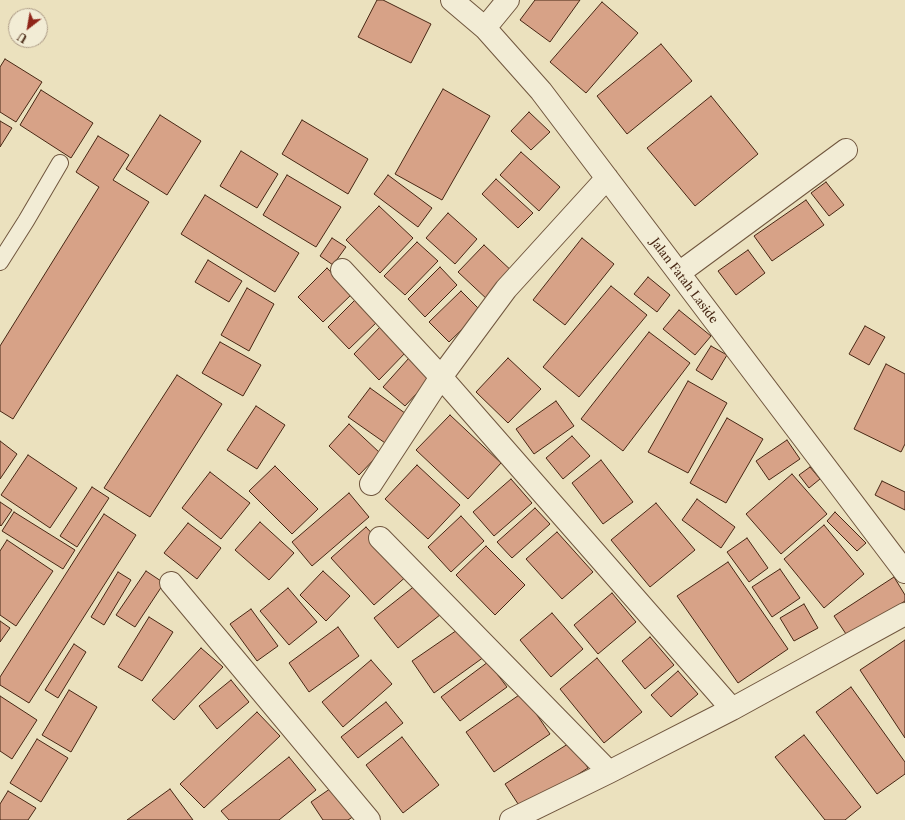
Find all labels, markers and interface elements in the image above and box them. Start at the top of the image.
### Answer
north arrow [8,8,48,48]
text: U [15,29,30,46]
street label: Jalan Fatah Laside [647,235,721,327]

